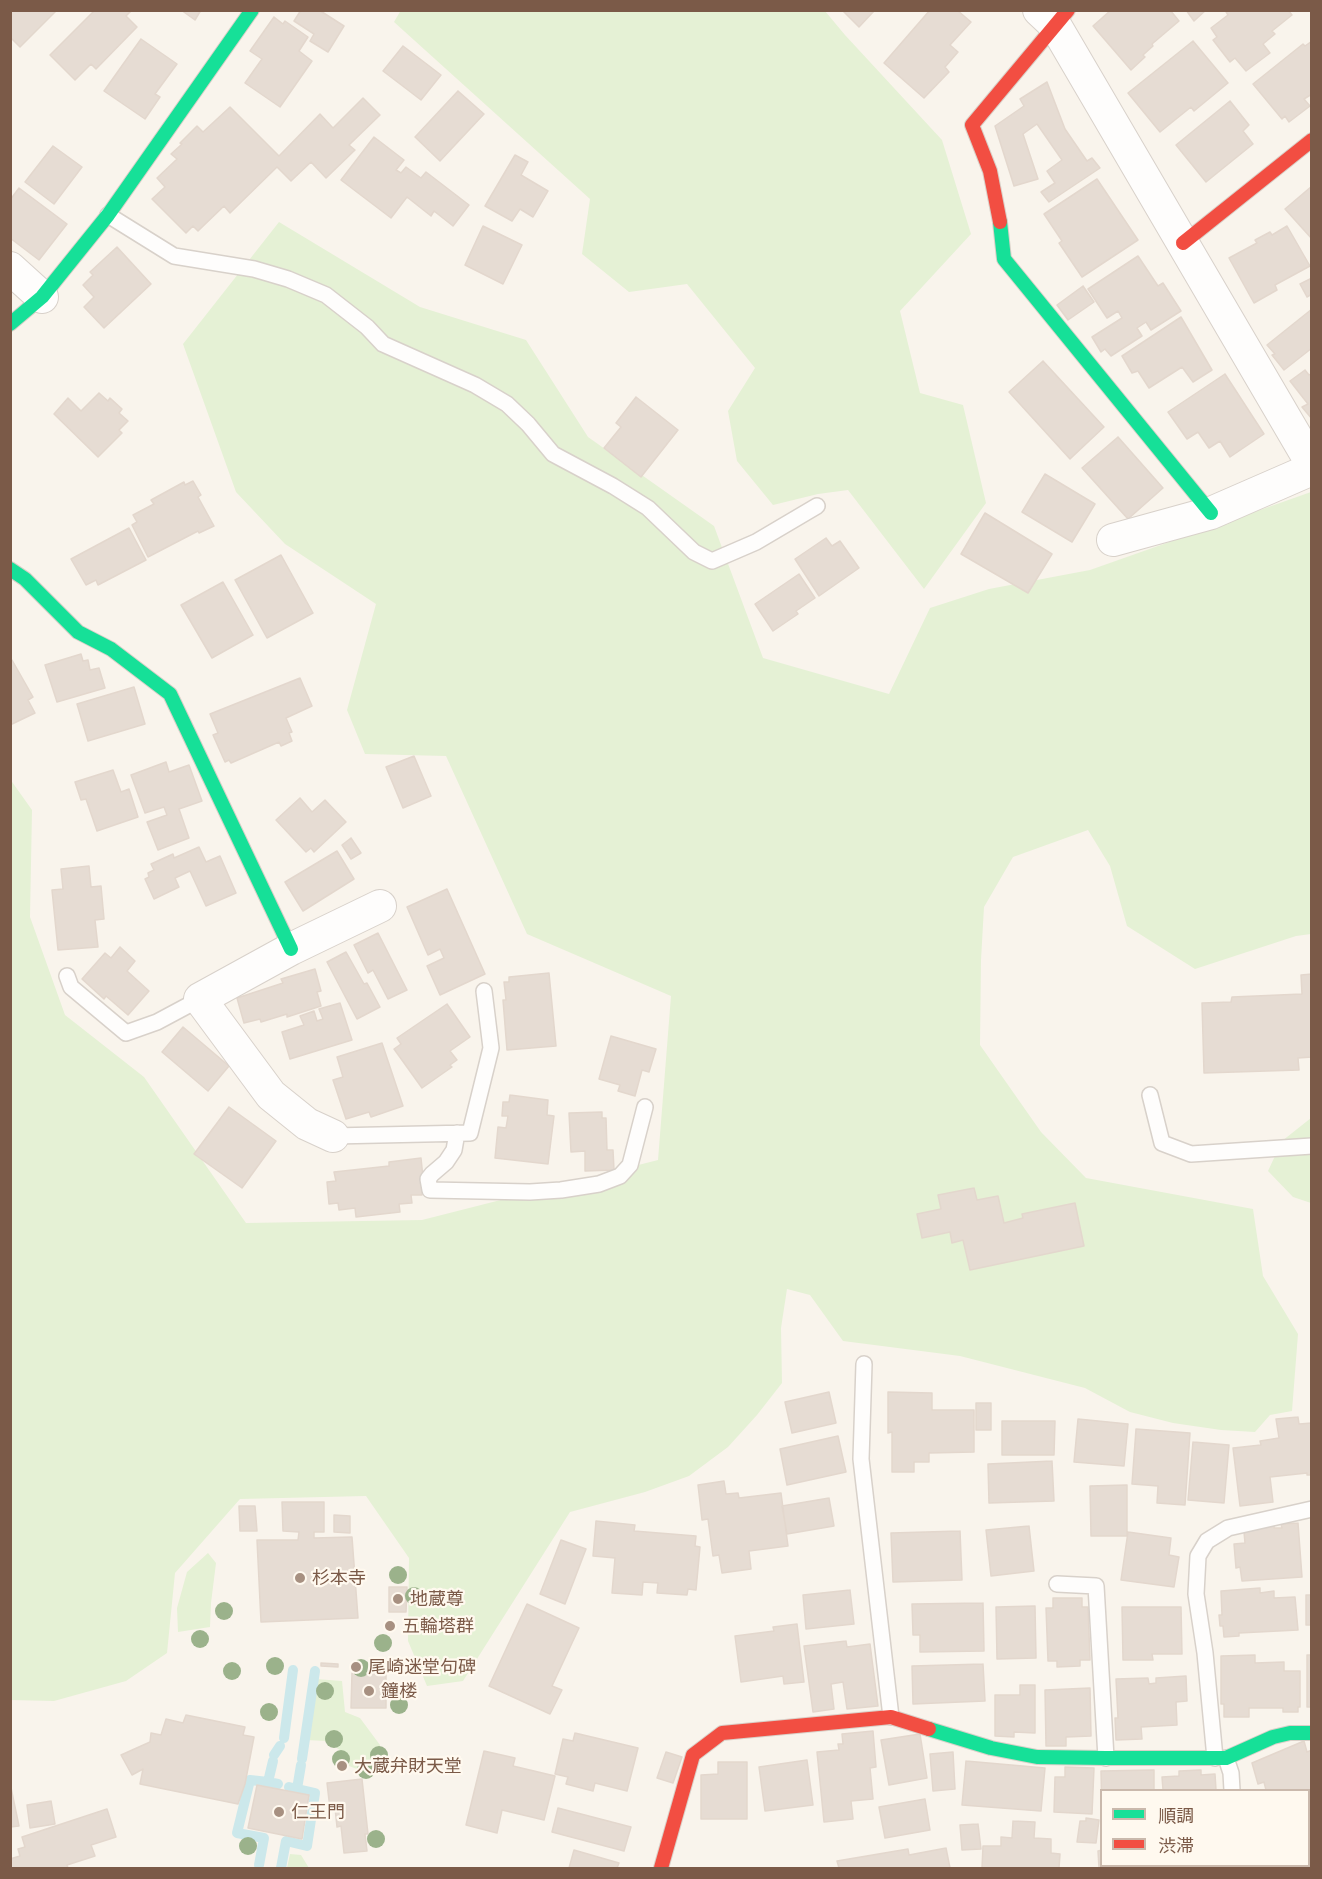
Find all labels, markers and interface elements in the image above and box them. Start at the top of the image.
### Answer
place label: 杉本寺 [312,1567,366,1589]
marker: 杉本寺 [293,1571,307,1585]
place label: 地蔵尊 [410,1588,464,1610]
marker: 地蔵尊 [391,1592,405,1606]
place label: 五輪塔群 [402,1615,474,1637]
marker: 五輪塔群 [383,1619,397,1633]
place label: 尾崎迷堂句碑 [368,1656,476,1678]
marker: 尾崎迷堂句碑 [349,1660,363,1674]
place label: 鐘楼 [381,1680,417,1702]
marker: 鐘楼 [362,1684,376,1698]
place label: 大蔵弁財天堂 [354,1755,462,1777]
marker: 大蔵弁財天堂 [335,1759,349,1773]
legend [1100,1789,1310,1867]
place label: 仁王門 [291,1801,345,1823]
text: 順調 [1158,1804,1194,1826]
marker: 仁王門 [272,1805,286,1819]
text: 渋滞 [1158,1834,1194,1856]

